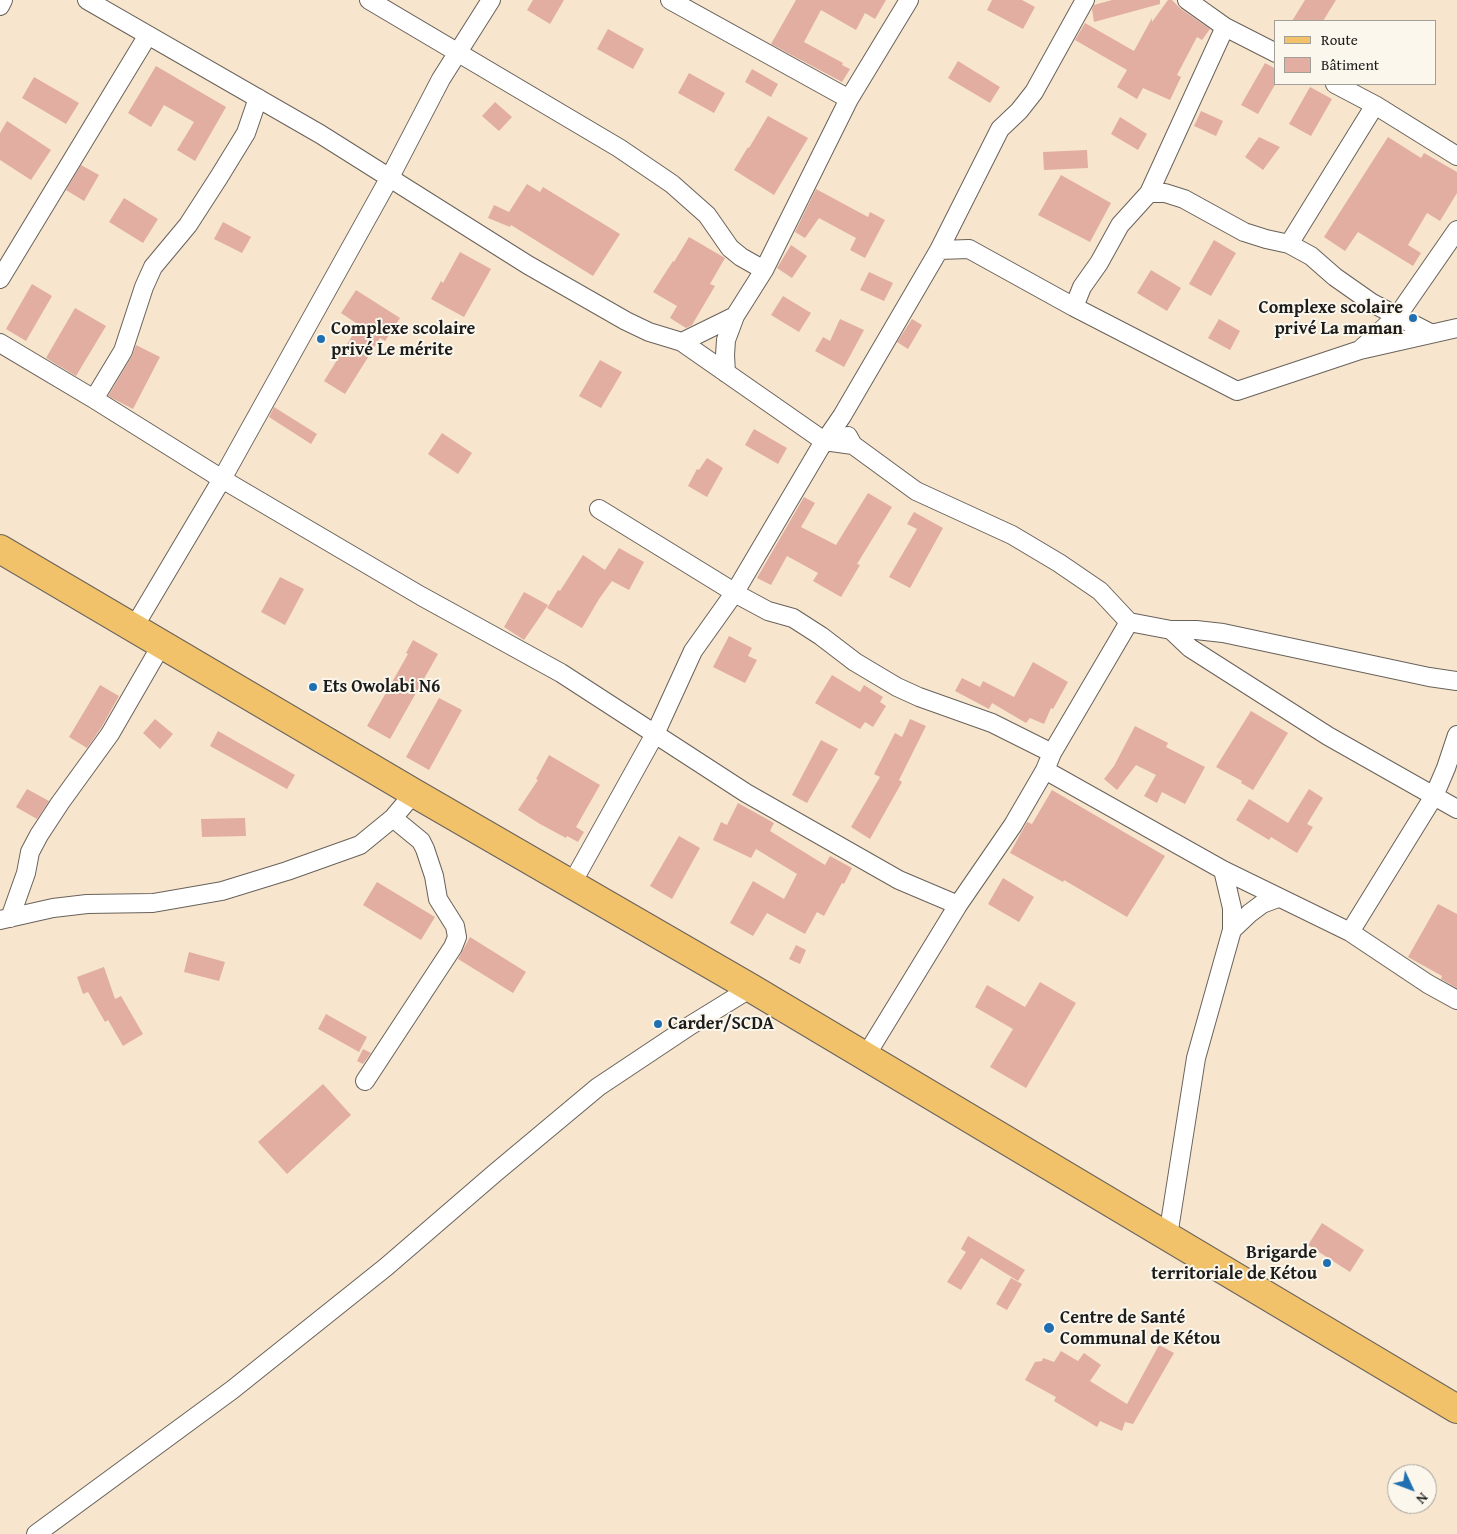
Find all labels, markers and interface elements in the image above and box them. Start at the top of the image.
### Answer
legend [1274,20,1437,85]
text: Route [1321,29,1358,50]
text: Bâtiment [1321,54,1379,75]
place label: Complexe scolaire privé La maman [1259,297,1403,340]
marker: Complexe scolaire privé La maman [1407,312,1419,324]
place label: Complexe scolaire privé Le mérite [331,318,475,360]
marker: Complexe scolaire privé Le mérite [315,333,327,345]
place label: Ets Owolabi N6 [323,676,440,698]
marker: Ets Owolabi N6 [307,681,319,693]
place label: Carder/SCDA [668,1013,774,1035]
marker: Carder/SCDA [652,1018,664,1030]
place label: Brigarde territoriale de Kétou [1151,1242,1317,1284]
marker: Brigarde territoriale de Kétou [1321,1257,1333,1269]
place label: Centre de Santé Communal de Kétou [1060,1307,1220,1350]
marker: Centre de Santé Communal de Kétou [1042,1321,1056,1335]
north arrow [1387,1464,1437,1514]
text: N [1412,1488,1433,1509]

